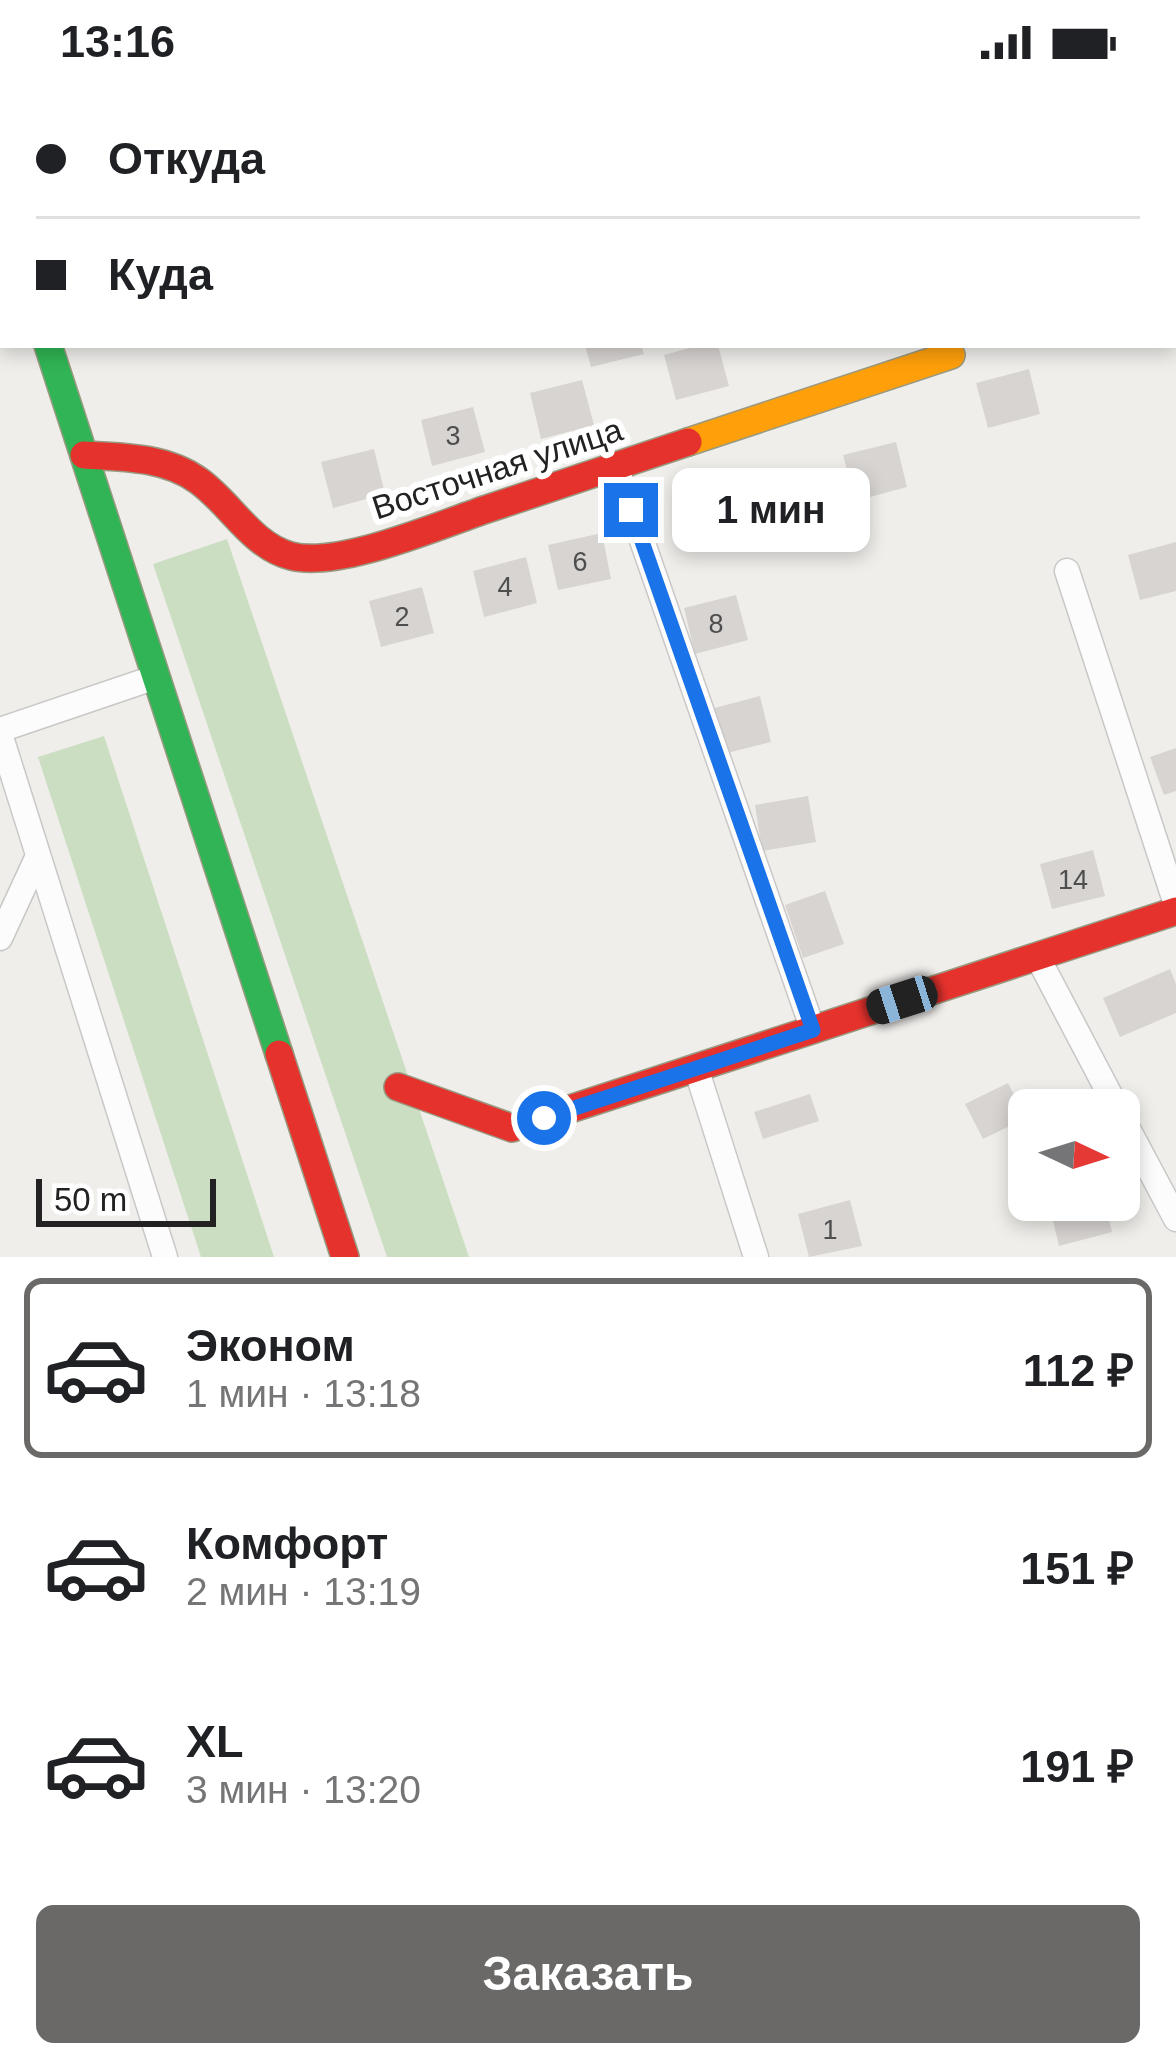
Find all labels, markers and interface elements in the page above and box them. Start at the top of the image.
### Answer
text: 13:16 [60,16,175,67]
text: Откуда [108,133,265,184]
text: Куда [108,249,213,300]
street label: Восточная улица [367,410,627,526]
house number: 3 [445,421,461,451]
callout: 1 мин [673,468,871,552]
route end [604,483,658,537]
text: 1 мин [717,488,825,531]
house number: 6 [572,547,588,577]
house number: 4 [497,572,513,602]
house number: 2 [394,602,410,632]
house number: 8 [708,609,724,639]
house number: 14 [1058,865,1088,895]
car [862,972,942,1028]
north arrow [1008,1089,1140,1221]
map controls [1008,1089,1140,1221]
route start [517,1091,571,1145]
scale bar [36,1173,216,1226]
text: 50 m [54,1181,127,1218]
house number: 1 [822,1215,838,1245]
icon: car [42,1314,150,1422]
text: Эконом [186,1320,355,1371]
text: 112 ₽ [1023,1345,1134,1396]
text: 1 мин · 13:18 [186,1372,421,1415]
icon: car [42,1512,150,1620]
text: Комфорт [186,1518,388,1569]
text: 151 ₽ [1020,1543,1134,1594]
text: 2 мин · 13:19 [186,1570,421,1613]
icon: car [42,1710,150,1818]
text: XL [186,1716,244,1767]
text: 191 ₽ [1020,1741,1134,1792]
text: 3 мин · 13:20 [186,1768,421,1811]
button: Заказать [36,1905,1140,2043]

